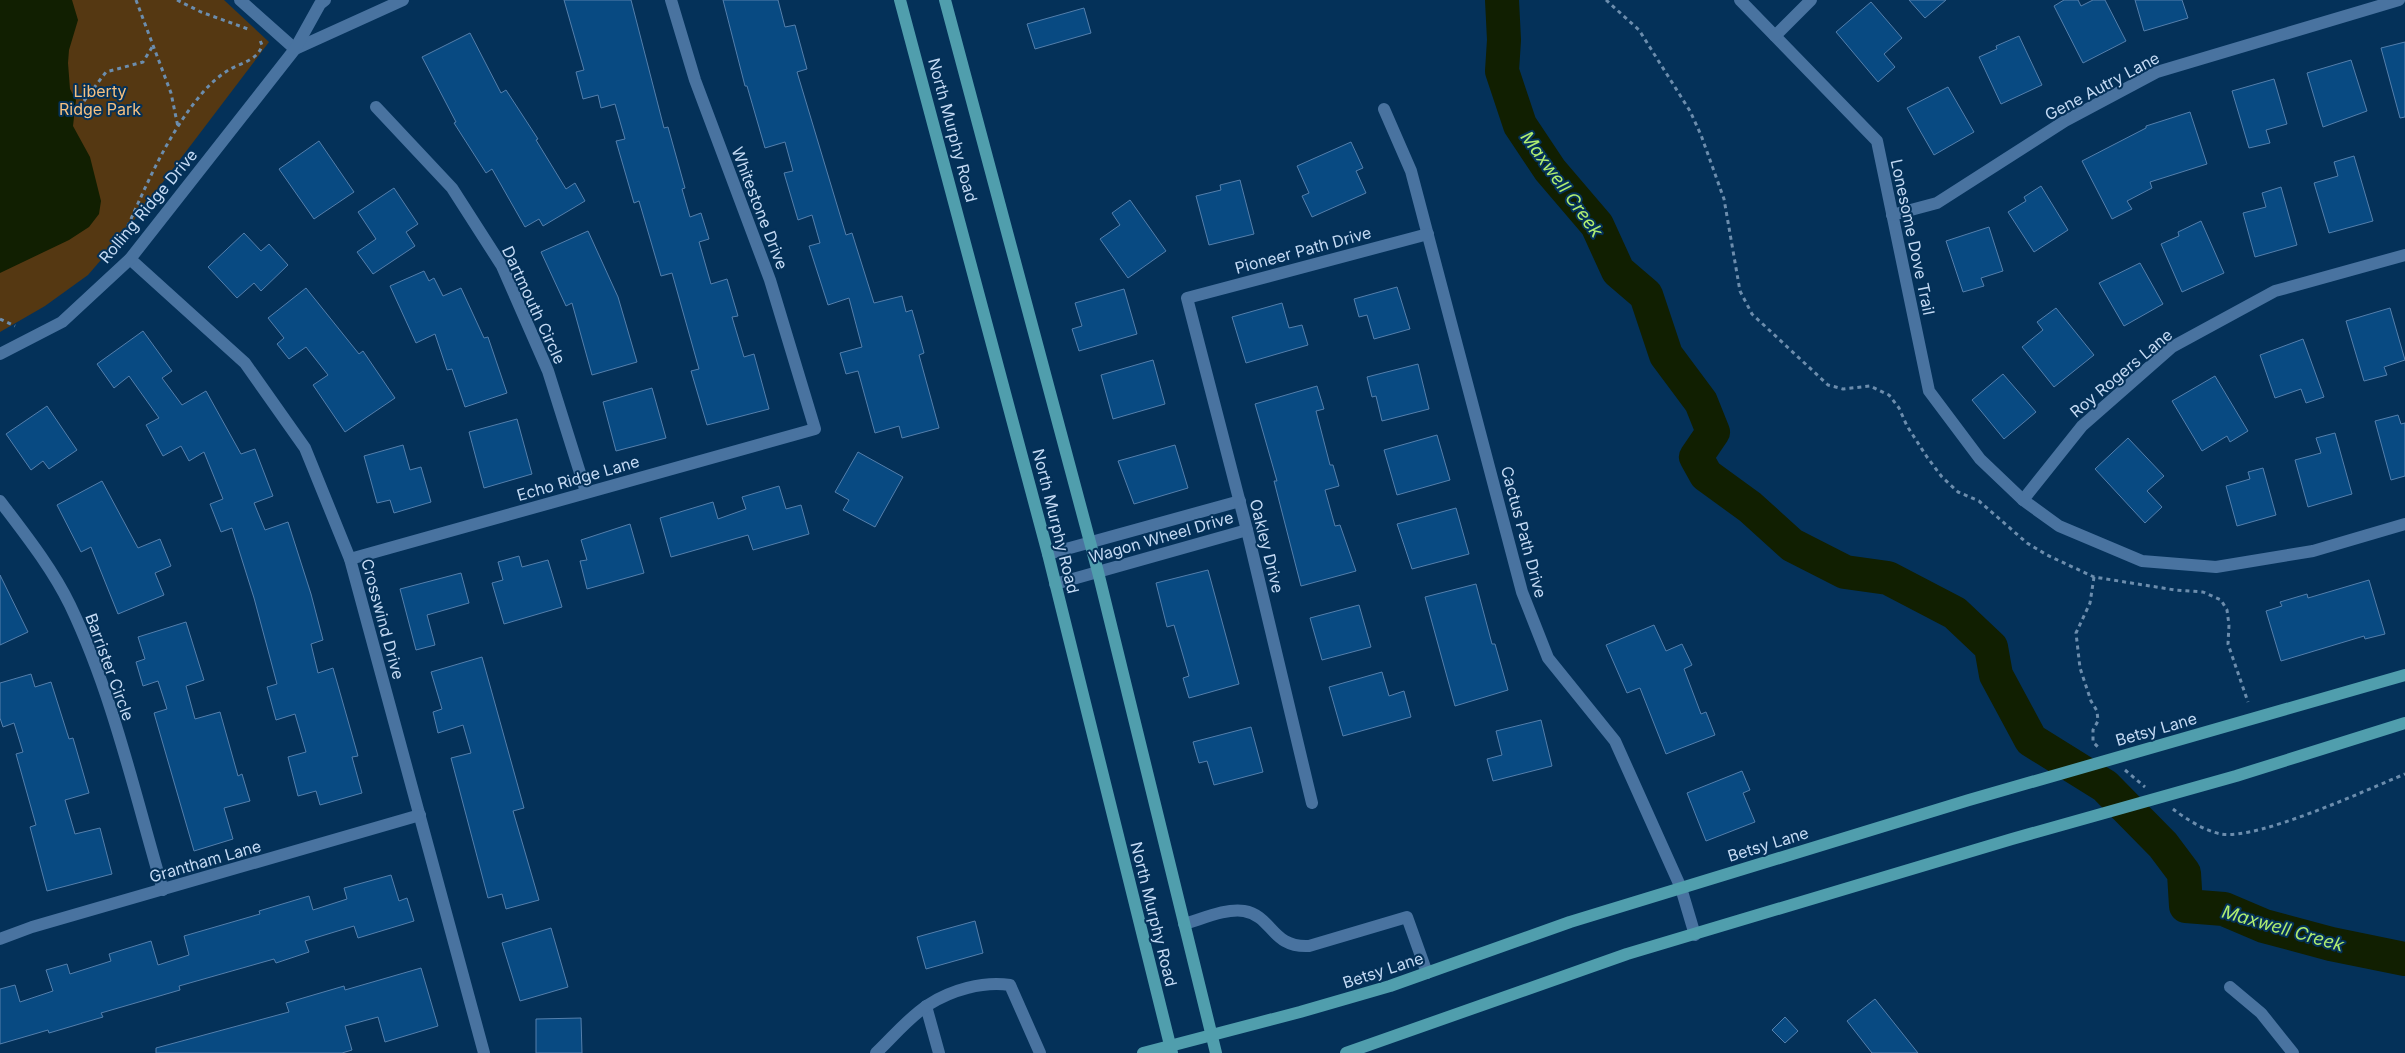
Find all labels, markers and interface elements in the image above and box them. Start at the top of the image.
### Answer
street label: Gene Autry Lane [2041,47,2163,125]
street label: North Murphy Road [924,56,982,204]
park label: Liberty Ridge Park [59,81,141,119]
water label: Maxwell Creek [1516,127,1608,242]
street label: Whitestone Drive [727,144,793,272]
street label: Rolling Ridge Drive [95,145,201,267]
street label: Lonesome Dove Trail [1887,157,1939,317]
street label: Pioneer Path Drive [1233,222,1373,278]
street label: Dartmouth Circle [498,243,570,367]
street label: Roy Rogers Lane [2066,324,2176,422]
street label: North Murphy Road [1028,447,1084,595]
street label: Echo Ridge Lane [514,451,642,505]
street label: Cactus Path Drive [1497,464,1551,600]
street label: Oakley Drive [1246,497,1288,595]
street label: Wagon Wheel Drive [1087,507,1235,567]
street label: Crosswind Drive [357,556,409,682]
street label: Barrister Circle [81,611,139,723]
street label: Betsy Lane [2113,708,2199,750]
street label: Betsy Lane [1725,822,1811,866]
street label: Grantham Lane [147,835,263,887]
street label: North Murphy Road [1126,840,1182,988]
water label: Maxwell Creek [2220,901,2347,956]
street label: Betsy Lane [1340,948,1426,992]

